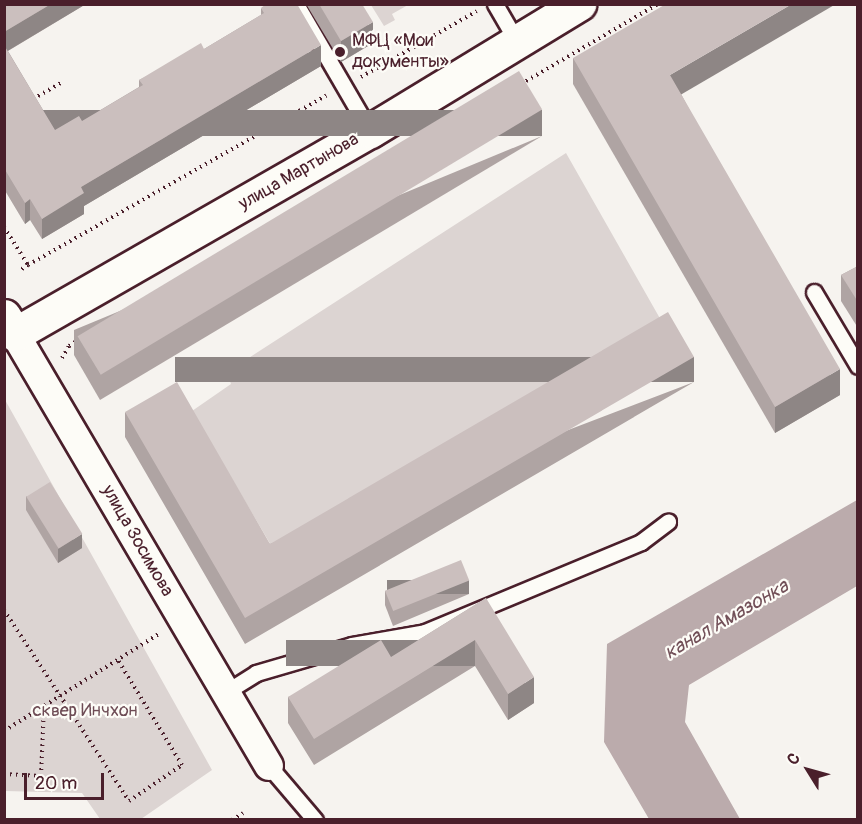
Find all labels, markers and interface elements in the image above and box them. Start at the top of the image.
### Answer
place label: МФЦ «Мои документы» [352,31,449,74]
marker: МФЦ «Мои документы» [333,45,347,59]
street label: улица Мартынова [235,129,363,215]
street label: улица Зосимова [96,481,178,601]
water label: канал Амазонка [660,574,792,664]
park label: сквер Инчхон [32,700,138,722]
north arrow [778,740,838,800]
text: С [783,749,805,769]
scale bar [27,761,106,799]
text: 20 m [35,772,77,795]

